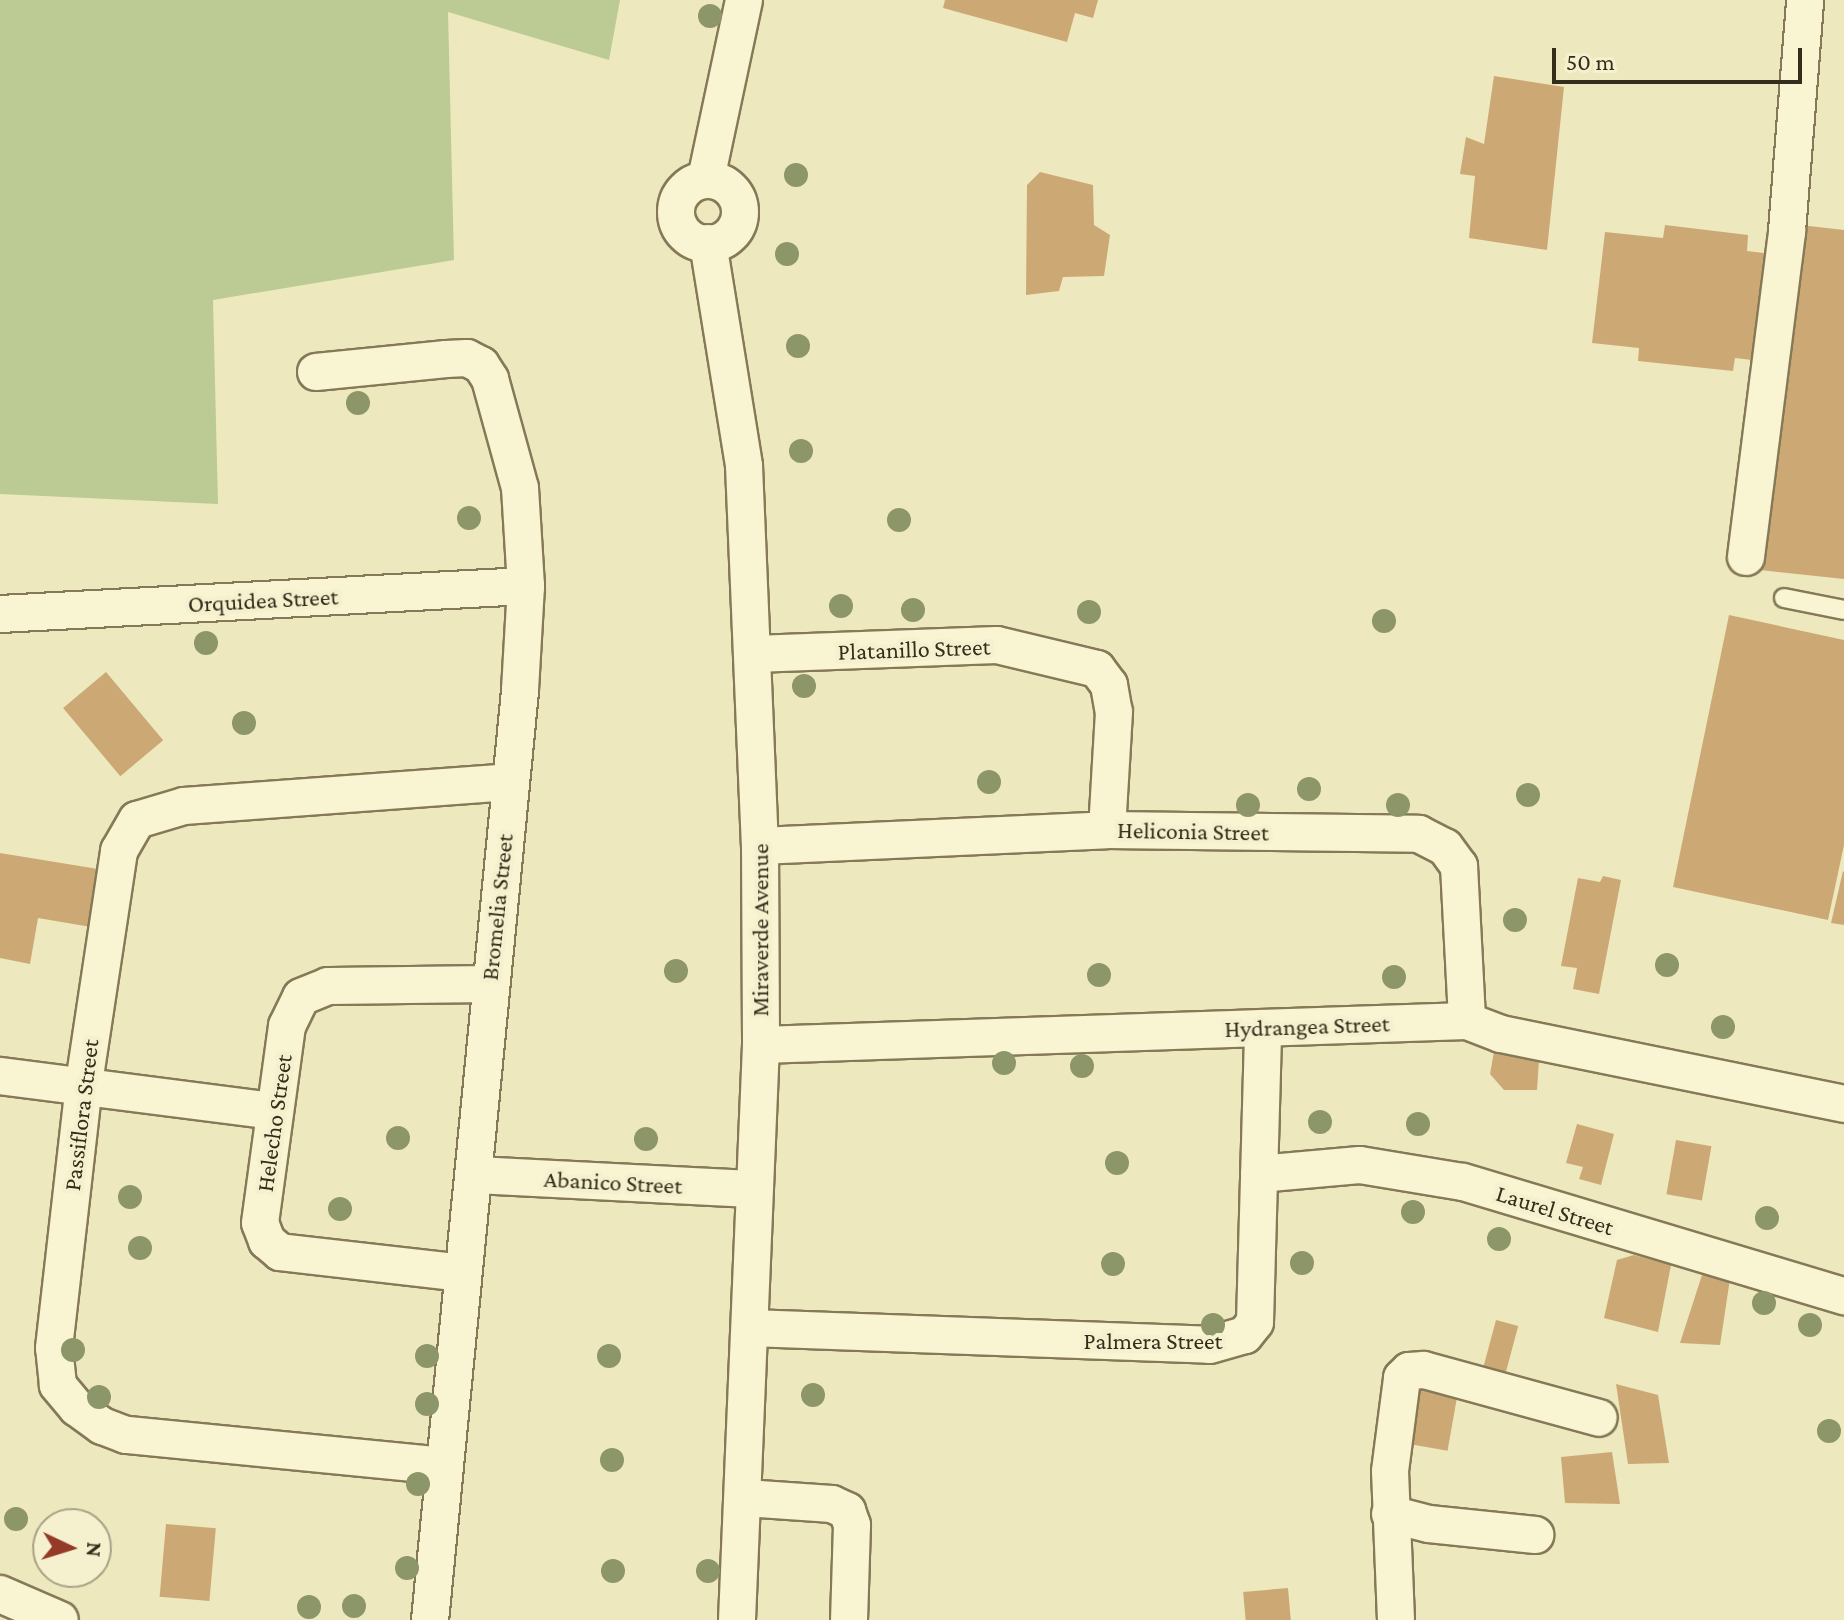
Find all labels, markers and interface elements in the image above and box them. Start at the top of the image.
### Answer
scale bar [1556,32,1806,82]
text: 50 m [1566,48,1615,75]
street label: Orquidea Street [187,582,339,618]
street label: Platanillo Street [837,632,991,666]
street label: Heliconia Street [1117,815,1269,847]
street label: Bromelia Street [475,832,519,982]
street label: Miraverde Avenue [746,843,774,1017]
street label: Hydrangea Street [1224,1009,1390,1043]
street label: Passiflora Street [57,1037,105,1193]
street label: Helecho Street [250,1052,298,1194]
street label: Abanico Street [543,1164,683,1200]
street label: Laurel Street [1493,1178,1617,1242]
street label: Palmera Street [1084,1327,1222,1355]
north arrow [32,1508,112,1588]
text: N [81,1541,107,1558]

